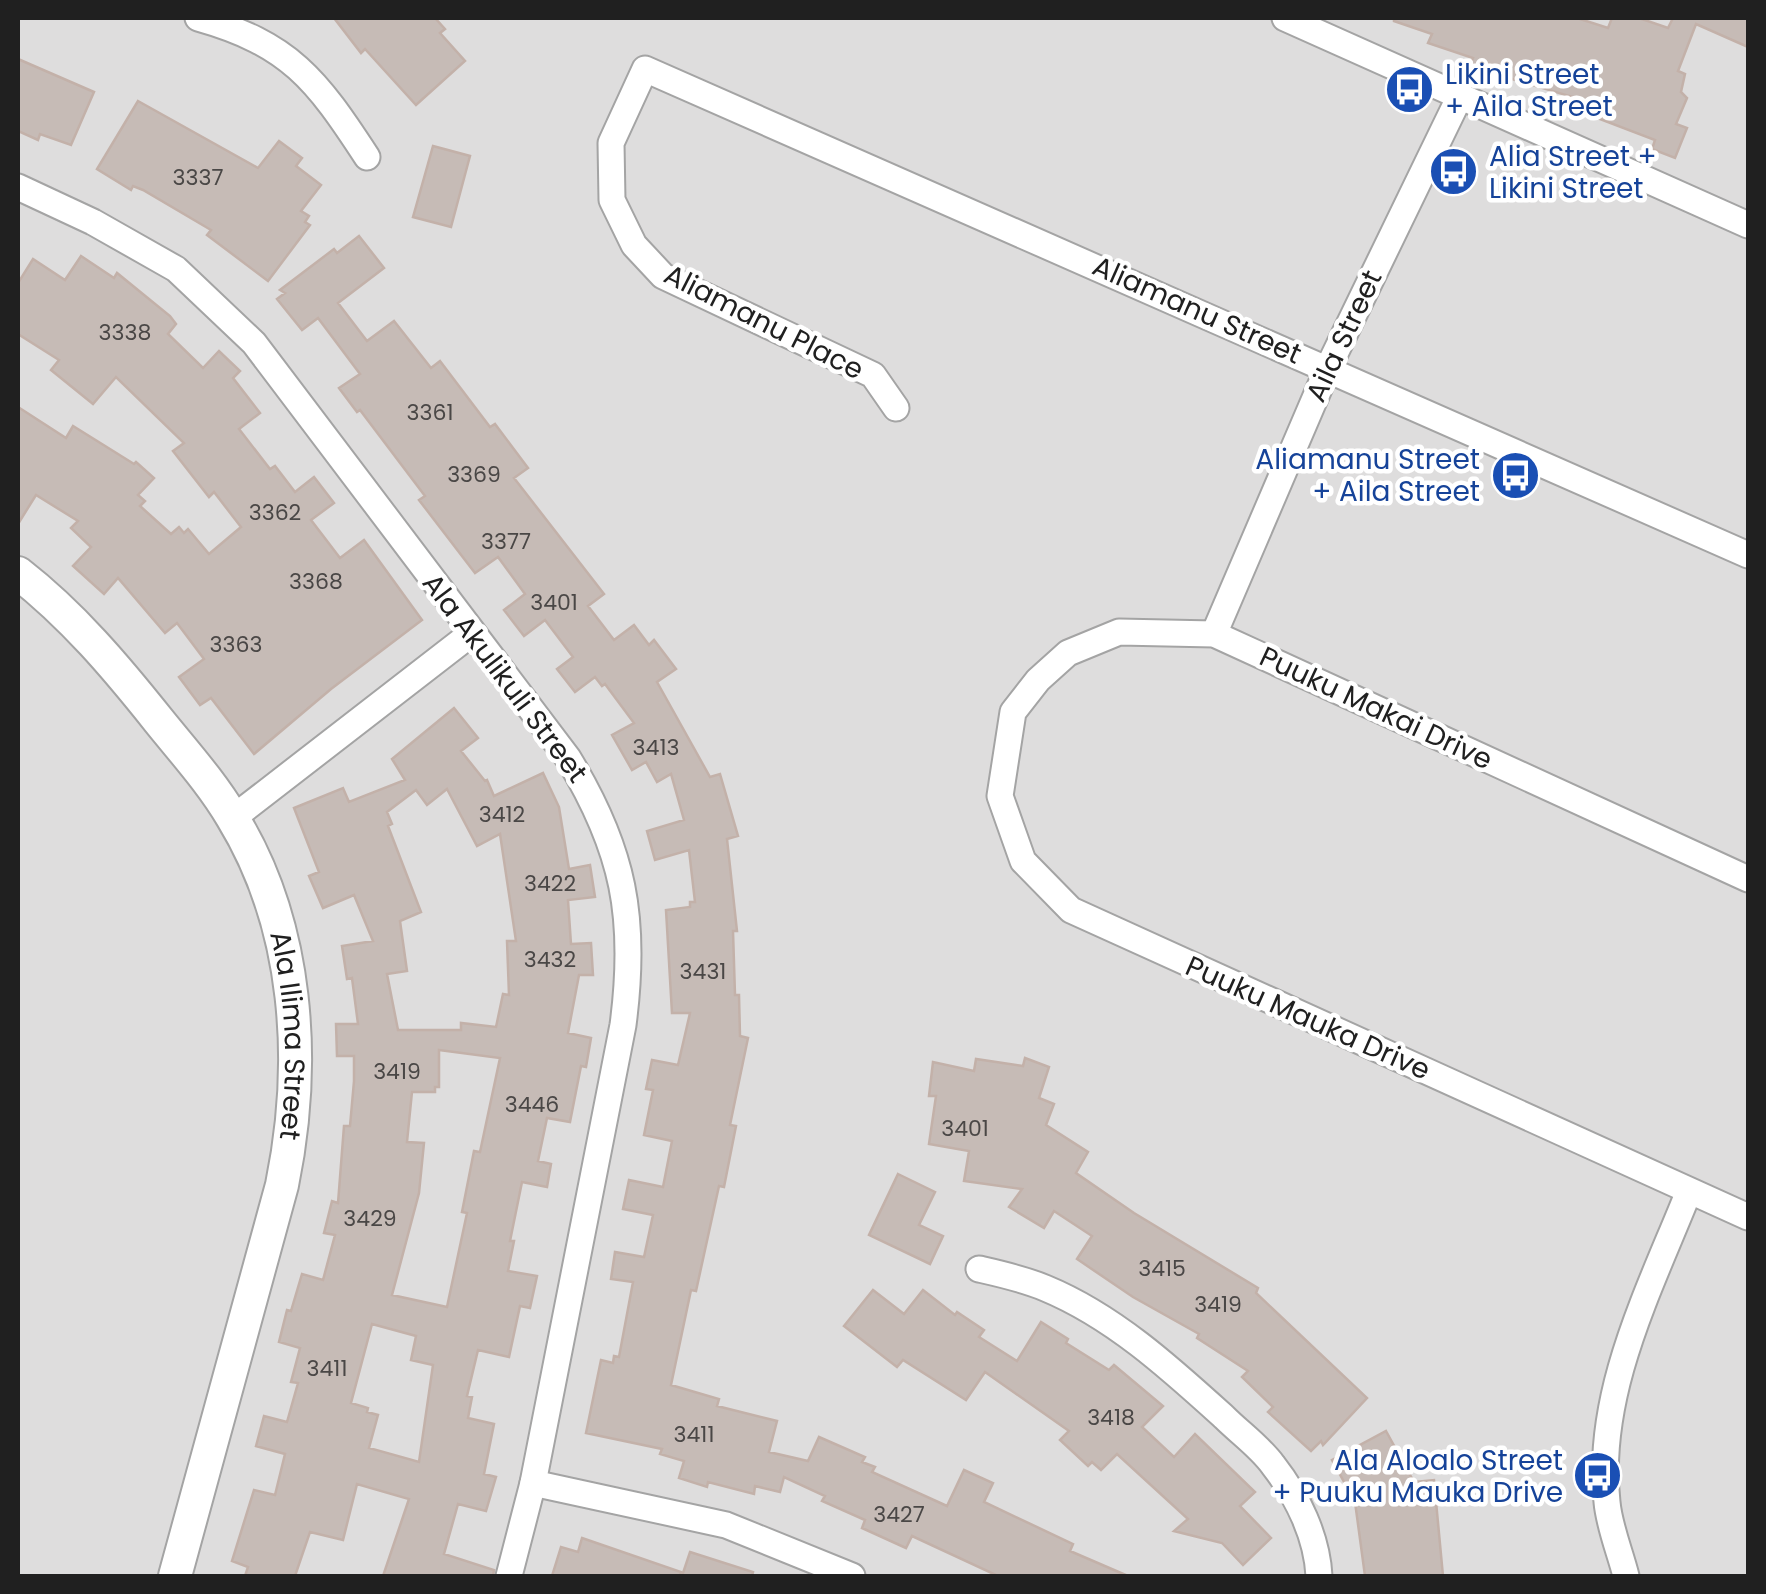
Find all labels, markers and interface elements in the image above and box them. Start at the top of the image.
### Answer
place label: Likini Street + Aila Street [1445,55,1613,126]
bus stop icon: Likini Street + Aila Street [1384,64,1436,116]
place label: Alia Street + Likini Street [1489,137,1657,208]
bus stop icon: Alia Street + Likini Street [1428,146,1480,198]
house number: 3337 [173,162,223,193]
street label: Aliamanu Street [1086,246,1308,374]
street label: Aliamanu Place [658,255,870,389]
street label: Aila Street [1297,264,1391,408]
house number: 3338 [99,317,151,348]
house number: 3361 [407,397,453,428]
place label: Aliamanu Street + Aila Street [1255,440,1480,511]
bus stop icon: Aliamanu Street + Aila Street [1489,449,1541,501]
house number: 3369 [447,459,501,490]
house number: 3362 [249,497,301,528]
house number: 3377 [481,526,531,557]
street label: Ala Akulikuli Street [413,565,597,791]
house number: 3368 [289,566,343,597]
house number: 3401 [530,587,578,618]
house number: 3363 [210,629,262,660]
street label: Puuku Makai Drive [1253,637,1499,779]
house number: 3413 [633,732,679,763]
house number: 3412 [479,799,525,830]
house number: 3422 [524,868,576,899]
street label: Ala Ilima Street [261,927,315,1142]
house number: 3432 [524,944,576,975]
street label: Puuku Mauka Drive [1180,947,1436,1089]
house number: 3431 [680,956,726,987]
house number: 3419 [373,1056,421,1087]
house number: 3446 [505,1089,559,1120]
house number: 3401 [941,1113,989,1144]
house number: 3429 [343,1203,397,1234]
house number: 3415 [1138,1253,1186,1284]
house number: 3419 [1194,1289,1242,1320]
house number: 3411 [307,1353,347,1384]
house number: 3418 [1087,1402,1135,1433]
house number: 3411 [674,1419,714,1450]
place label: Ala Aloalo Street + Puuku Mauka Drive [1273,1441,1563,1512]
bus stop icon: Ala Aloalo Street + Puuku Mauka Drive [1572,1450,1624,1502]
house number: 3427 [873,1499,925,1530]

